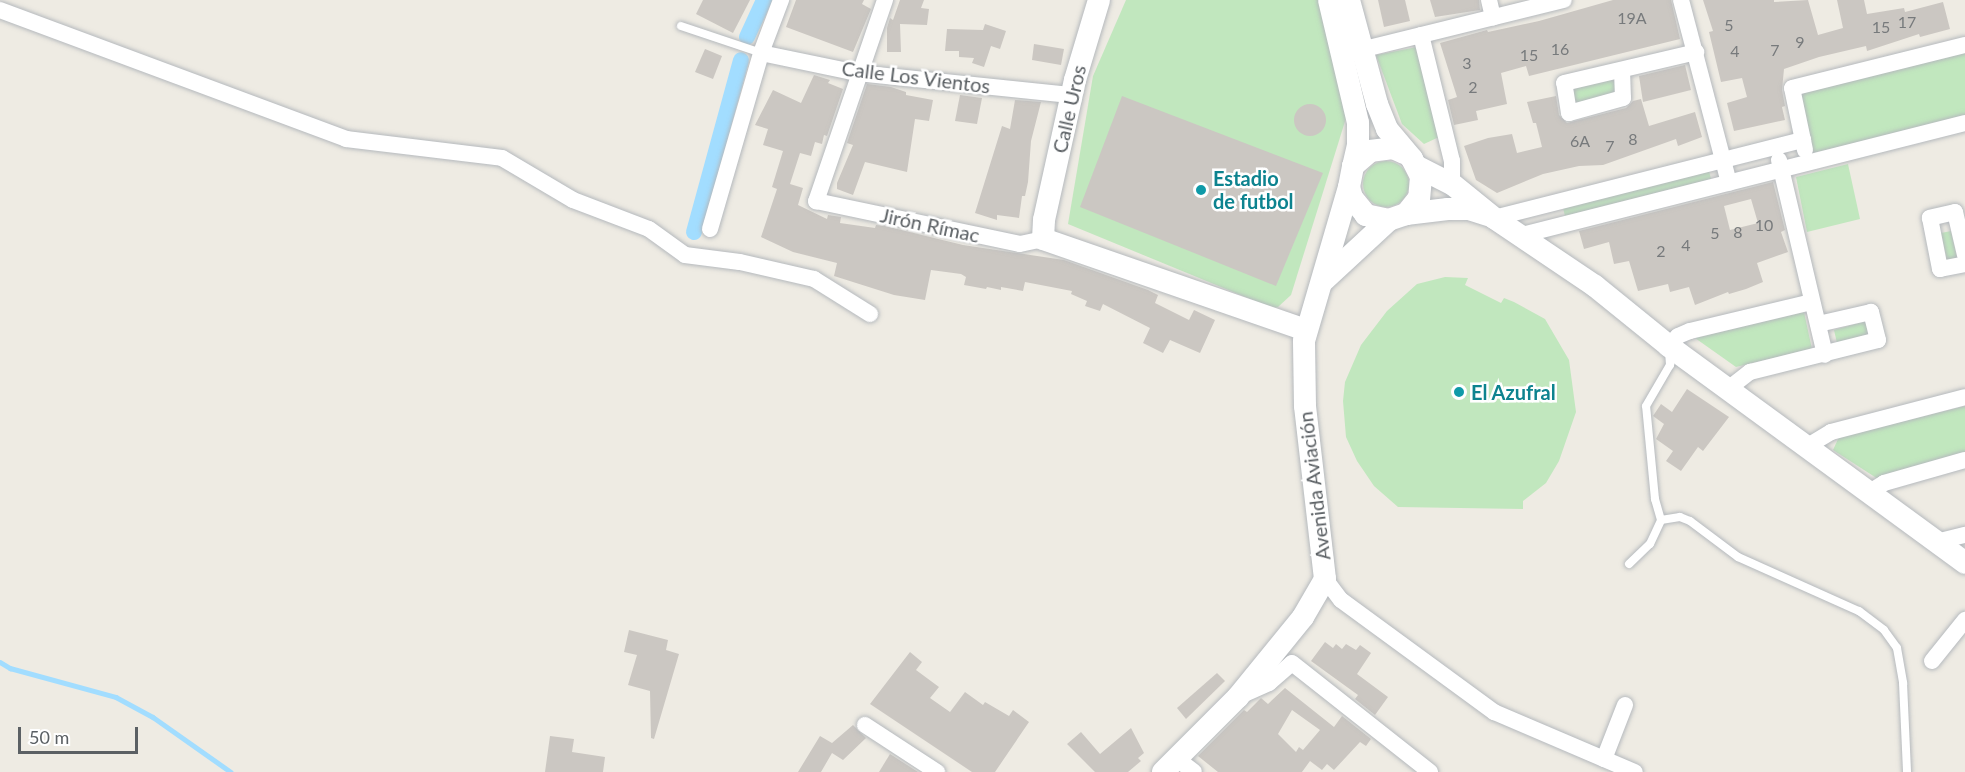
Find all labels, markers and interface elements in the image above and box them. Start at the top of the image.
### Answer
house number: 19A [1617,8,1647,28]
house number: 17 [1898,12,1916,32]
house number: 5 [1724,15,1734,35]
house number: 15 [1872,17,1890,37]
house number: 9 [1795,32,1805,52]
house number: 16 [1551,39,1569,59]
house number: 7 [1770,40,1780,60]
house number: 4 [1730,41,1740,61]
house number: 15 [1520,45,1538,65]
house number: 3 [1462,53,1472,73]
street label: Calle Los Vientos [840,56,992,98]
street label: Calle Uros [1047,63,1091,155]
house number: 2 [1468,77,1478,97]
house number: 8 [1628,129,1638,149]
house number: 6A [1570,131,1590,151]
house number: 7 [1605,136,1615,156]
place label: Estadio de futbol [1213,166,1294,213]
marker: Estadio de futbol [1194,183,1208,197]
street label: Jirón Rímac [878,203,982,247]
house number: 10 [1755,215,1773,235]
house number: 8 [1733,222,1743,242]
house number: 5 [1710,223,1720,243]
house number: 4 [1681,235,1691,255]
house number: 2 [1656,241,1666,261]
place label: El Azufral [1471,380,1556,404]
marker: El Azufral [1452,385,1466,399]
street label: Avenida Aviación [1293,410,1335,562]
scale bar [21,715,141,753]
text: 50 m [29,726,69,748]

